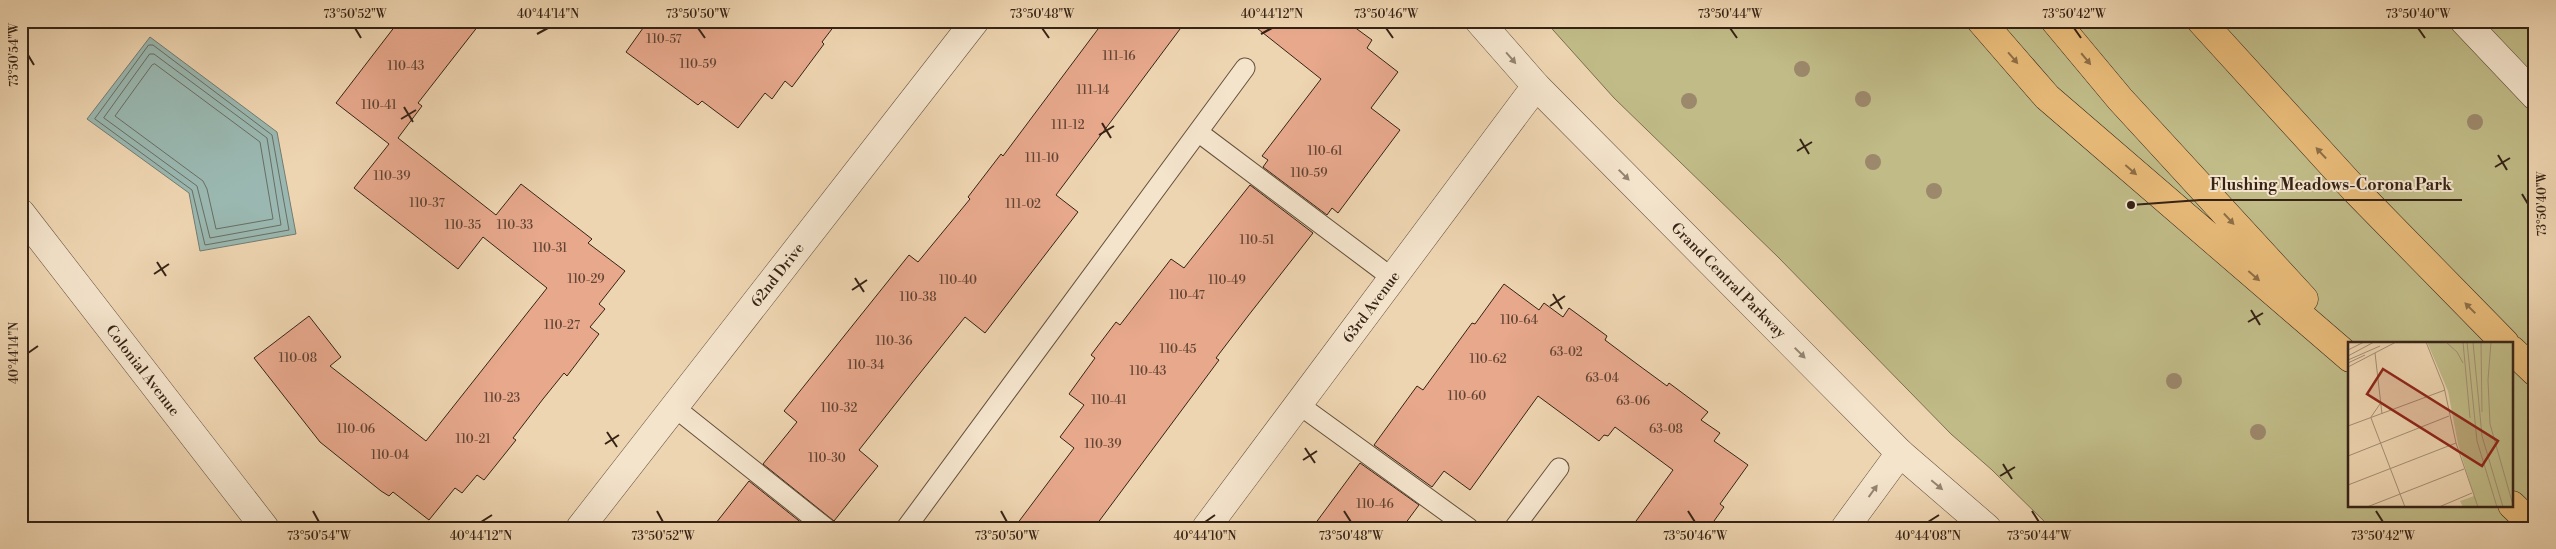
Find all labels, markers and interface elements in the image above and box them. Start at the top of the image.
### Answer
text: 73°50'52"W [323,7,388,22]
text: 40°44'14"N [517,7,579,22]
text: 73°50'50"W [666,7,731,22]
text: 73°50'48"W [1010,7,1075,22]
text: 40°44'12"N [1241,7,1303,22]
text: 73°50'46"W [1354,7,1419,22]
text: 73°50'44"W [1698,7,1763,22]
text: 73°50'42"W [2042,7,2107,22]
text: 73°50'40"W [2386,7,2452,22]
text: 73°50'54"W [7,22,22,87]
house number: 110-57 [646,32,682,47]
house number: 111-16 [1102,49,1136,64]
one-way arrow [1506,51,1517,64]
one-way arrow [2007,52,2019,64]
one-way arrow [2080,52,2092,64]
house number: 110-59 [680,57,716,72]
house number: 110-43 [388,59,425,74]
house number: 111-14 [1077,83,1109,98]
house number: 110-41 [361,98,398,113]
house number: 111-12 [1051,118,1085,133]
house number: 110-61 [1307,144,1343,159]
one-way arrow [2315,148,2327,160]
house number: 111-10 [1025,151,1059,166]
one-way arrow [2124,164,2137,175]
house number: 110-59 [1291,166,1327,181]
house number: 110-39 [374,169,410,184]
one-way arrow [1618,169,1630,181]
callout: Flushing Meadows-Corona Park [2200,169,2462,200]
text: 73°50'40"W [2535,170,2550,236]
text: Flushing Meadows-Corona Park [2210,175,2453,195]
house number: 110-37 [409,196,445,211]
house number: 111-02 [1005,197,1041,212]
one-way arrow [2223,213,2235,225]
house number: 110-35 [445,218,482,233]
house number: 110-33 [497,218,534,233]
street label: Grand Central Parkway [1667,219,1790,343]
house number: 110-51 [1240,233,1275,248]
street label: 62nd Drive [747,239,809,311]
house number: 110-31 [533,241,568,256]
street label: 63rd Avenue [1339,267,1405,347]
one-way arrow [2247,270,2260,281]
house number: 110-29 [567,272,605,287]
house number: 110-40 [939,273,977,288]
house number: 110-49 [1208,273,1246,288]
house number: 110-47 [1169,288,1205,303]
house number: 110-38 [899,290,937,305]
one-way arrow [2464,302,2476,314]
house number: 110-64 [1500,313,1538,328]
house number: 110-27 [544,318,580,333]
street label: Colonial Avenue [101,321,184,420]
text: 40°44'14"N [7,322,22,384]
house number: 110-36 [876,334,912,349]
house number: 110-45 [1160,342,1197,357]
inset map [2348,342,2514,506]
house number: 63-02 [1549,345,1583,360]
one-way arrow [1794,346,1806,358]
house number: 110-08 [279,351,317,366]
house number: 110-62 [1469,352,1507,367]
house number: 110-34 [848,358,885,373]
house number: 110-43 [1130,364,1167,379]
house number: 63-04 [1585,371,1619,386]
house number: 110-60 [1448,389,1486,404]
house number: 110-23 [484,391,521,406]
house number: 110-41 [1091,393,1128,408]
house number: 63-06 [1616,394,1650,409]
house number: 110-32 [821,401,857,416]
house number: 110-06 [337,422,375,437]
house number: 63-08 [1649,422,1683,437]
house number: 110-21 [455,432,491,447]
house number: 110-39 [1085,437,1121,452]
house number: 110-04 [371,448,409,463]
house number: 110-30 [808,451,846,466]
one-way arrow [1931,479,1943,491]
one-way arrow [1868,484,1878,498]
house number: 110-46 [1356,497,1394,512]
text: 73°50'54"W [287,529,352,544]
text: 40°44'12"N [450,529,512,544]
text: 73°50'52"W [631,529,696,544]
text: 73°50'50"W [975,529,1040,544]
text: 40°44'10"N [1173,529,1237,544]
text: 73°50'48"W [1319,529,1384,544]
text: 73°50'46"W [1663,529,1728,544]
text: 40°44'08"N [1895,529,1961,544]
text: 73°50'44"W [2007,529,2072,544]
text: 73°50'42"W [2351,529,2416,544]

